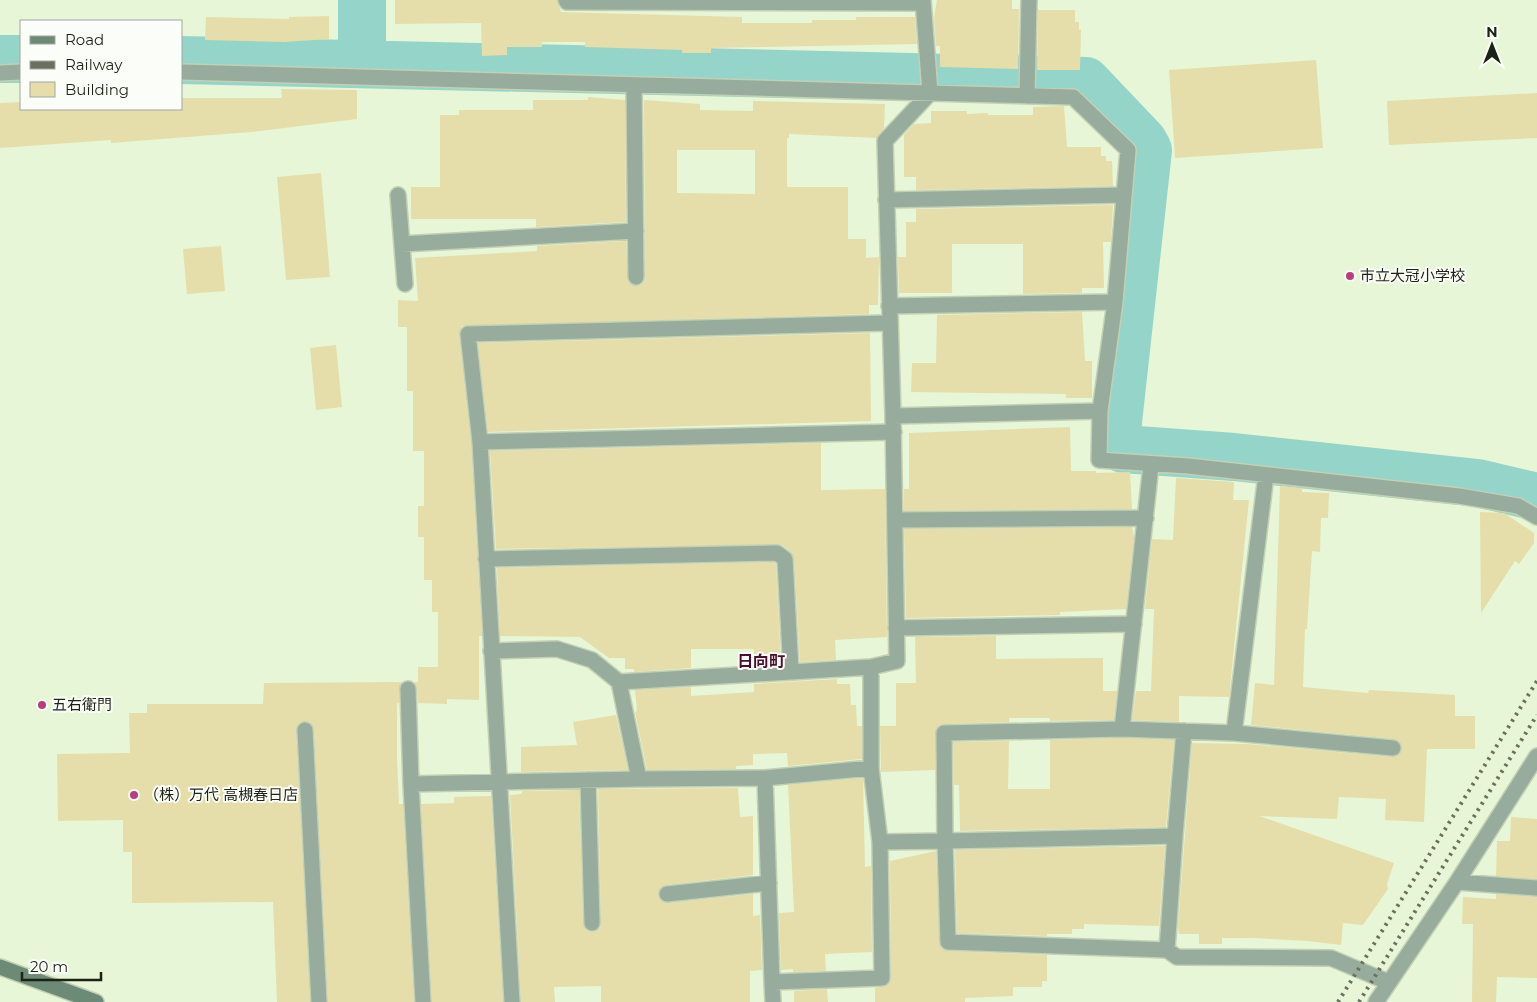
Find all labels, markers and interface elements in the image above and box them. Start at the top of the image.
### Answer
legend [20,20,182,110]
north arrow [1467,20,1517,70]
text: N [1486,23,1498,41]
text: Road [65,30,104,49]
text: Railway [65,55,123,74]
text: Building [65,80,129,99]
place label: 市立大冠小学校 [1360,266,1465,285]
marker: 市立大冠小学校 [1344,270,1356,282]
district label: 日向町 [737,652,785,671]
place label: 五右衛門 [52,695,112,714]
marker: 五右衛門 [36,699,48,711]
place label: （株）万代 高槻春日店 [144,785,298,804]
marker: （株）万代 高槻春日店 [128,789,140,801]
scale bar [22,950,101,982]
text: 20 m [30,957,68,976]

